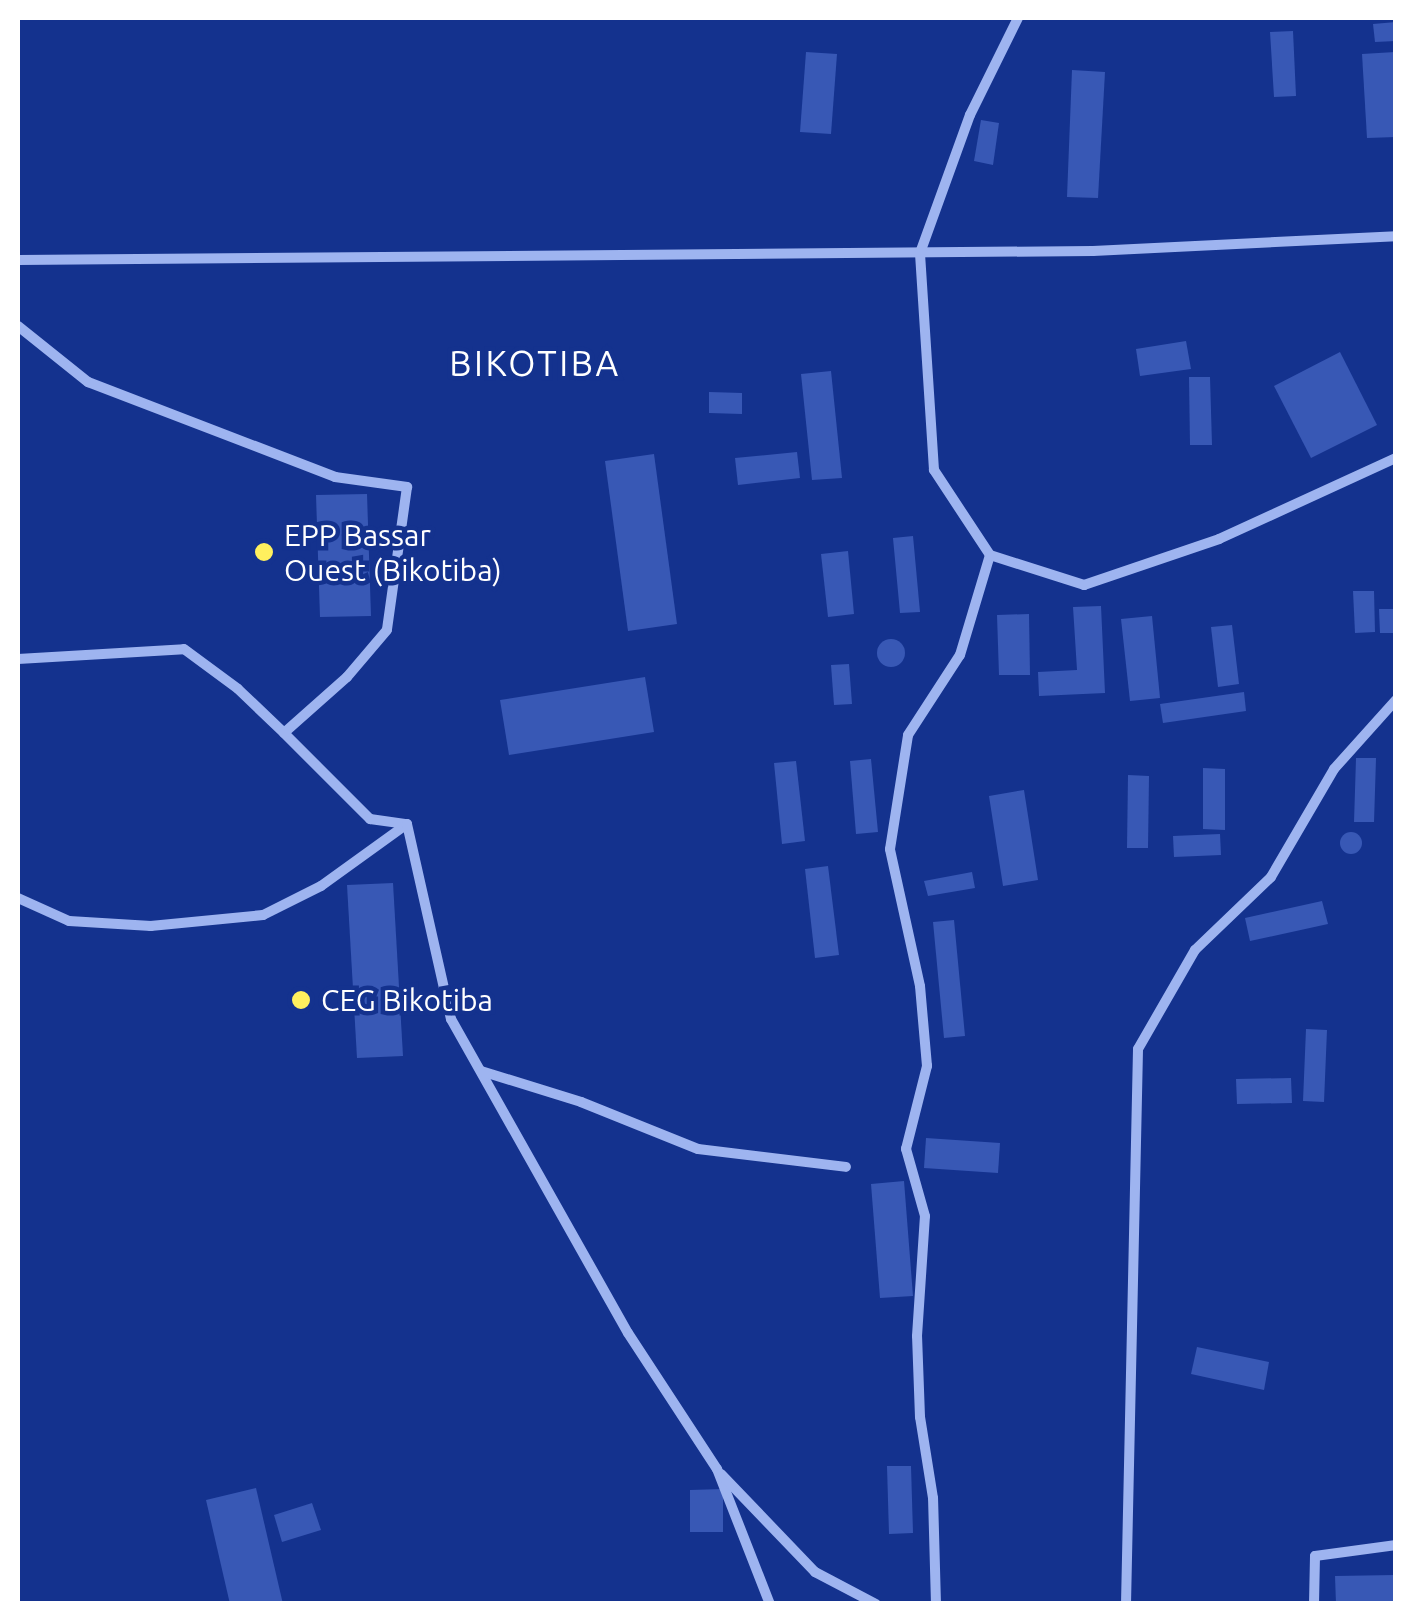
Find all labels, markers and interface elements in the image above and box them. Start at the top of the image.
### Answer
district label: BIKOTIBA [449,342,621,384]
place label: EPP Bassar Ouest (Bikotiba) [284,517,502,588]
marker: EPP Bassar Ouest (Bikotiba) [253,541,275,563]
place label: CEG Bikotiba [321,982,493,1018]
marker: CEG Bikotiba [290,989,312,1011]

